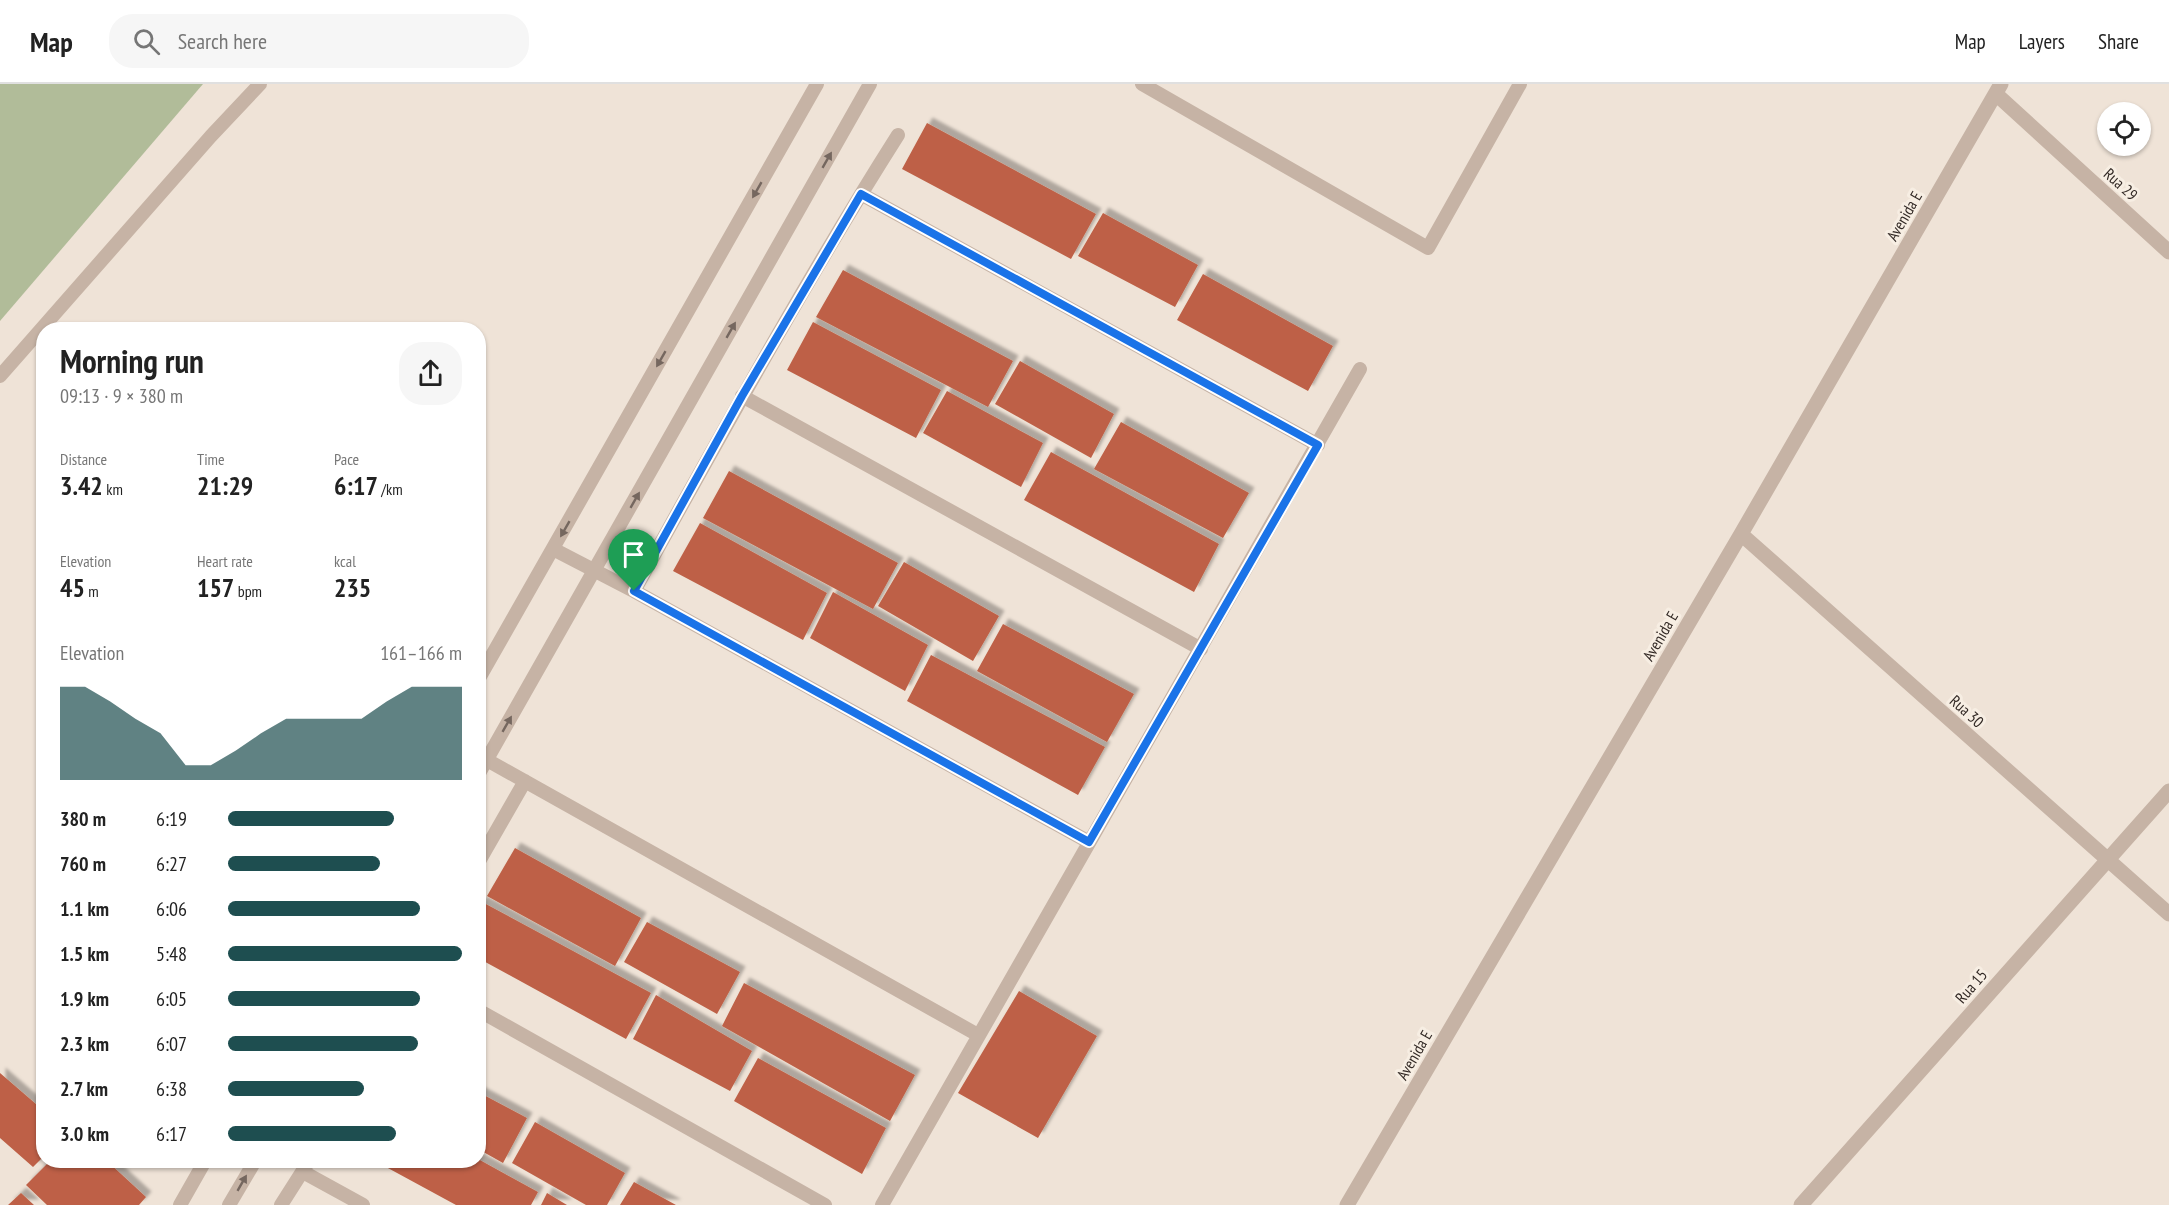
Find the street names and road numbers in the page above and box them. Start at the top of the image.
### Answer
street label: Rua 29 [2100,164,2142,204]
street label: Avenida E [1882,188,1926,244]
street label: Avenida E [1638,608,1682,664]
street label: Rua 30 [1946,691,1988,731]
street label: Rua 15 [1951,965,1991,1007]
street label: Avenida E [1392,1027,1436,1083]

